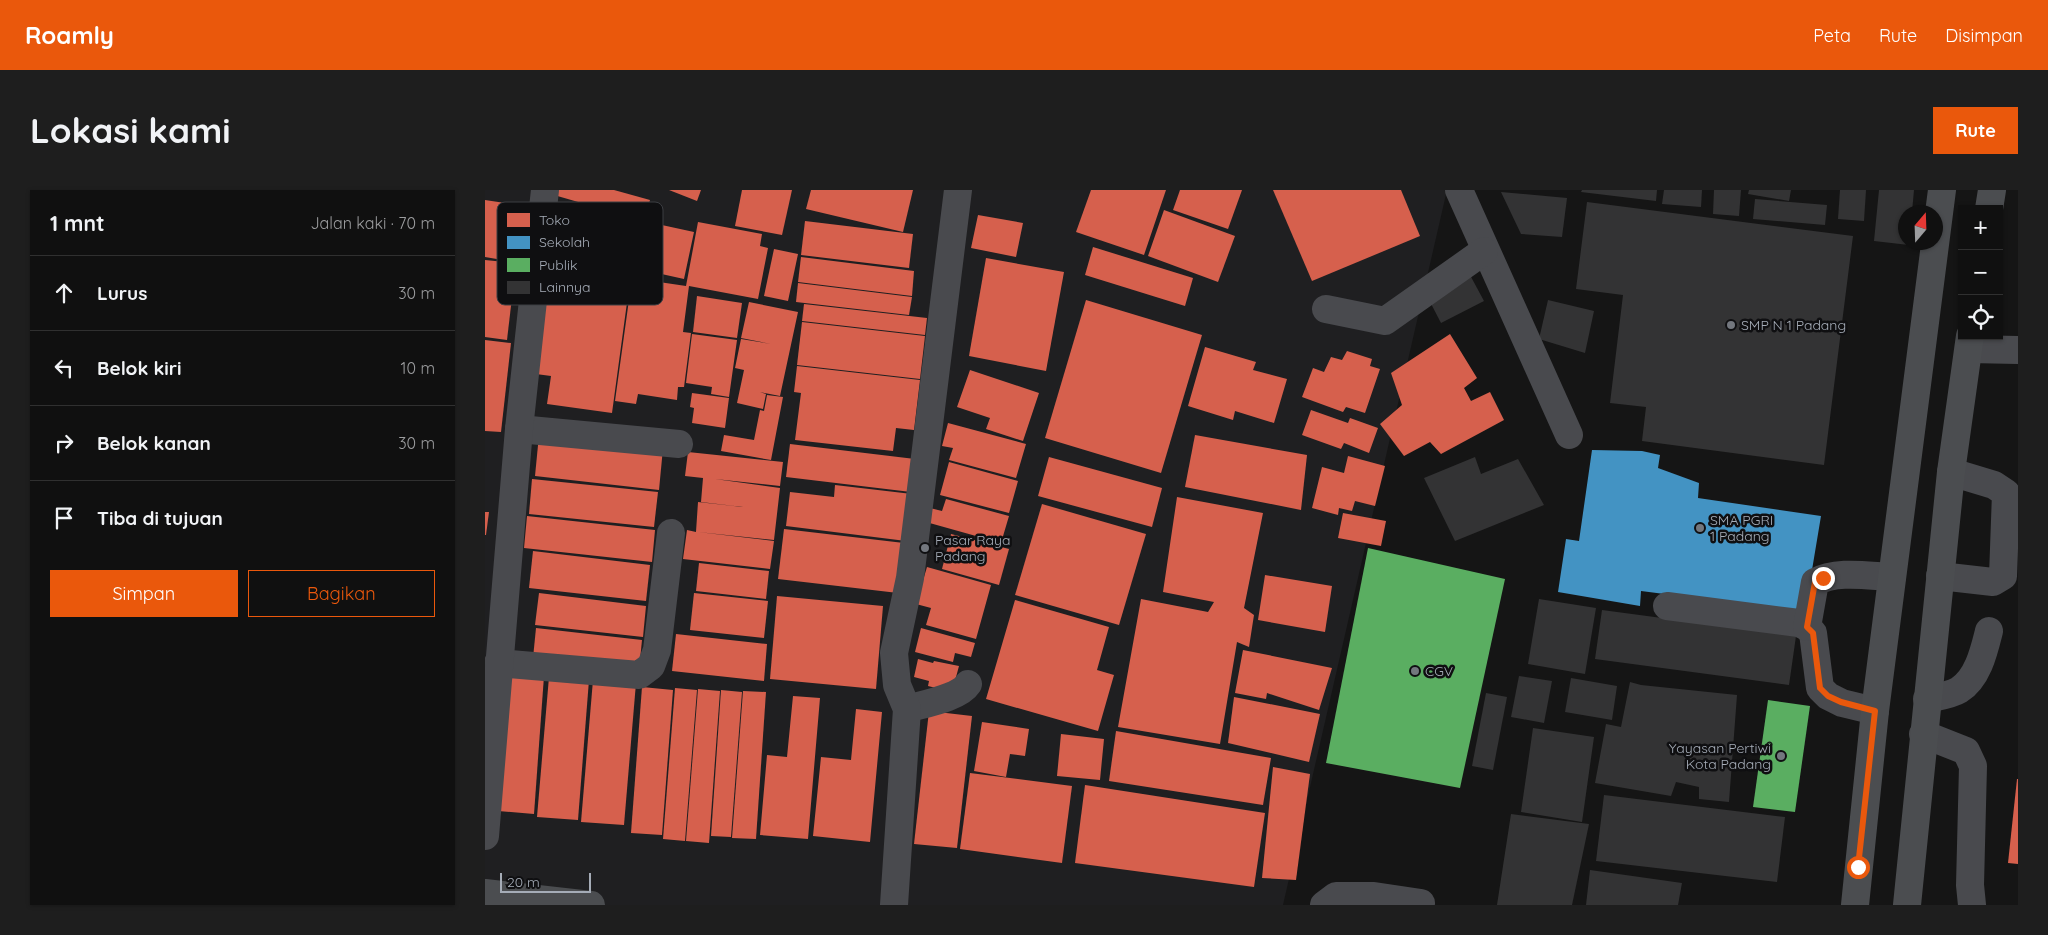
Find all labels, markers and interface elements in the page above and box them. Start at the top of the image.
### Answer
text: Roamly [25,20,114,50]
text: Peta [1813,24,1851,47]
text: Rute [1879,24,1917,47]
text: Disimpan [1945,24,2023,47]
button: Rute [1933,107,2018,154]
text: Lokasi kami [30,108,230,152]
legend [497,202,663,305]
north arrow [1898,205,1943,250]
map controls [1958,205,2003,340]
button: + [1958,205,2003,250]
text: 1 mnt [50,210,105,236]
text: Toko [539,211,570,229]
text: Jalan kaki · 70 m [310,213,435,233]
text: Sekolah [539,233,590,251]
button: − [1958,250,2003,295]
text: Publik [539,256,577,274]
text: Lainnya [539,278,590,296]
icon: ahead [50,279,78,307]
text: Lurus [97,281,147,305]
text: 30 m [398,283,435,303]
button: locate [1958,295,2003,340]
place label: SMP N 1 Padang [1741,316,1846,334]
marker: SMP N 1 Padang [1725,319,1737,331]
icon: left [50,354,78,382]
text: Belok kiri [97,356,182,380]
text: 10 m [401,358,435,378]
icon: right [50,429,78,457]
text: Belok kanan [97,431,211,455]
text: 30 m [398,433,435,453]
icon: arrive [50,504,78,532]
text: Tiba di tujuan [97,506,223,530]
place label: SMA PGRI 1 Padang [1710,511,1773,545]
marker: SMA PGRI 1 Padang [1694,522,1706,534]
place label: Pasar Raya Padang [935,531,1011,565]
marker: Pasar Raya Padang [919,542,931,554]
route end [1812,567,1835,590]
button: Simpan [50,570,238,617]
button: Bagikan [248,570,435,617]
place label: CGV [1425,662,1453,680]
marker: CGV [1409,665,1421,677]
place label: Yayasan Pertiwi Kota Padang [1669,739,1771,773]
marker: Yayasan Pertiwi Kota Padang [1775,750,1787,762]
route start [1847,856,1870,879]
scale bar [500,870,591,893]
text: 20 m [507,873,540,891]

